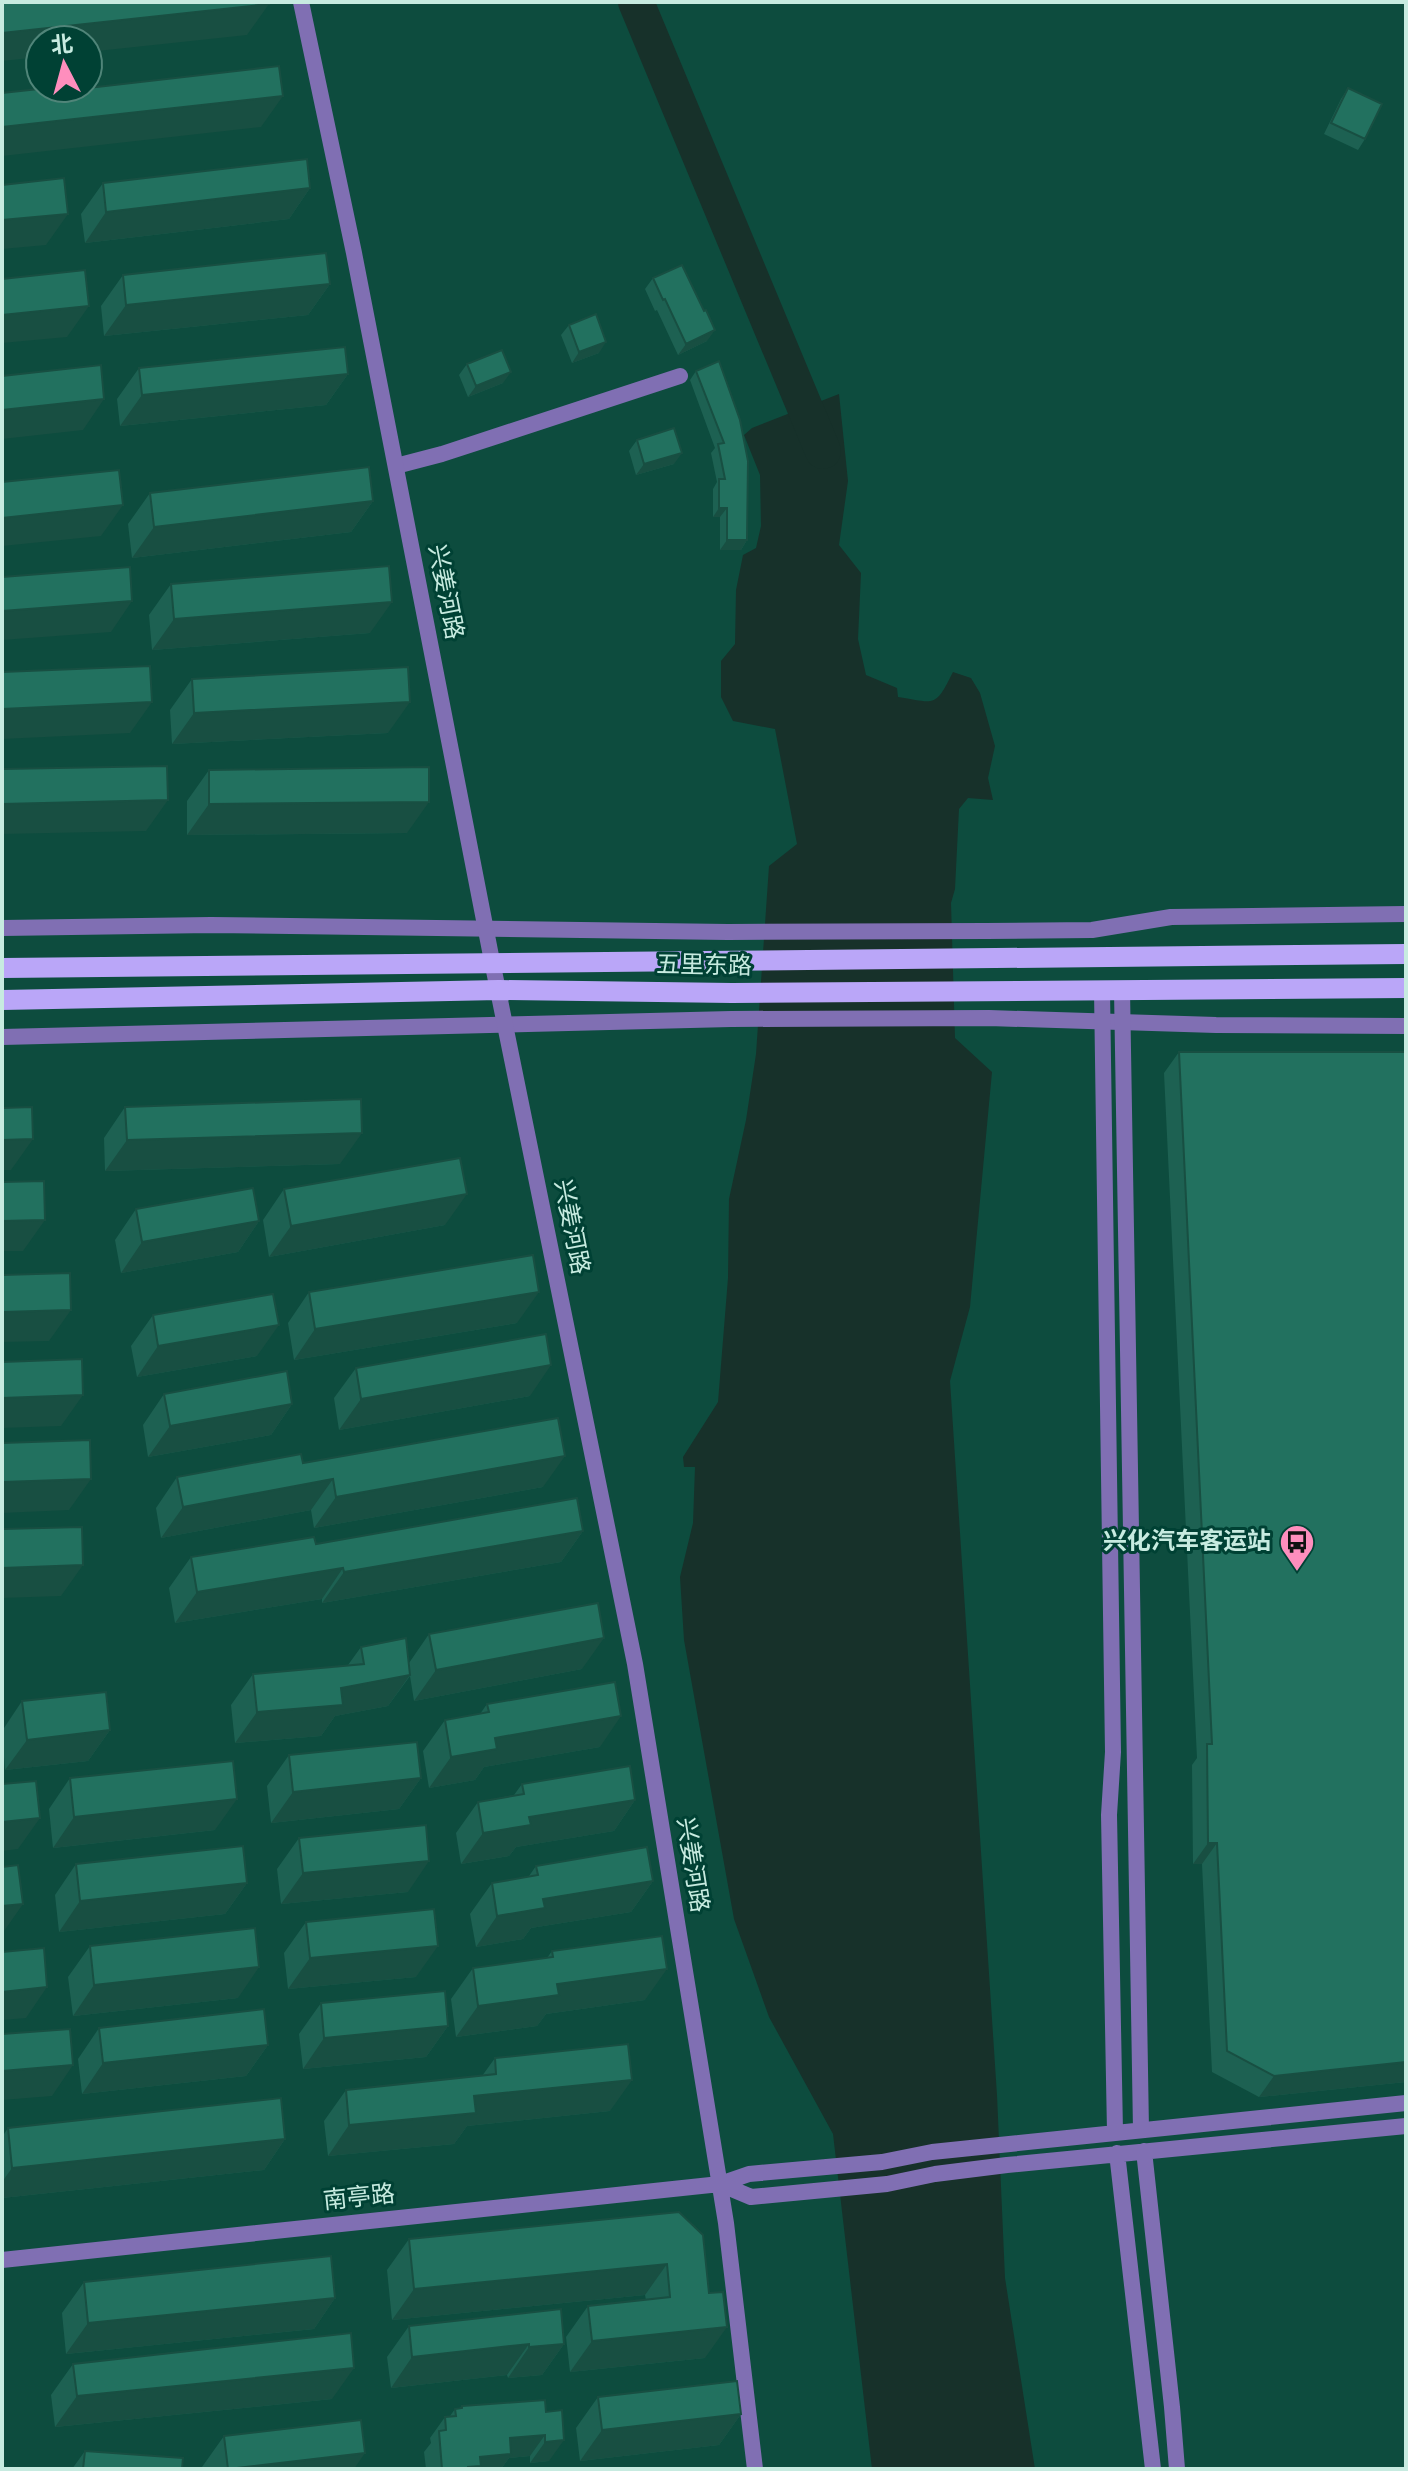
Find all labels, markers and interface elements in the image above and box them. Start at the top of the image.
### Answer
north arrow [24,24,104,104]
text: 北 [50,32,74,57]
street label: 兴姜河路 [424,542,468,641]
street label: 五里东路 [656,951,752,979]
street label: 兴姜河路 [550,1177,594,1276]
bus stop icon: 兴化汽车客运站 [1278,1523,1316,1573]
place label: 兴化汽车客运站 [1103,1528,1271,1554]
street label: 兴姜河路 [673,1815,713,1914]
street label: 南亭路 [322,2180,396,2214]

